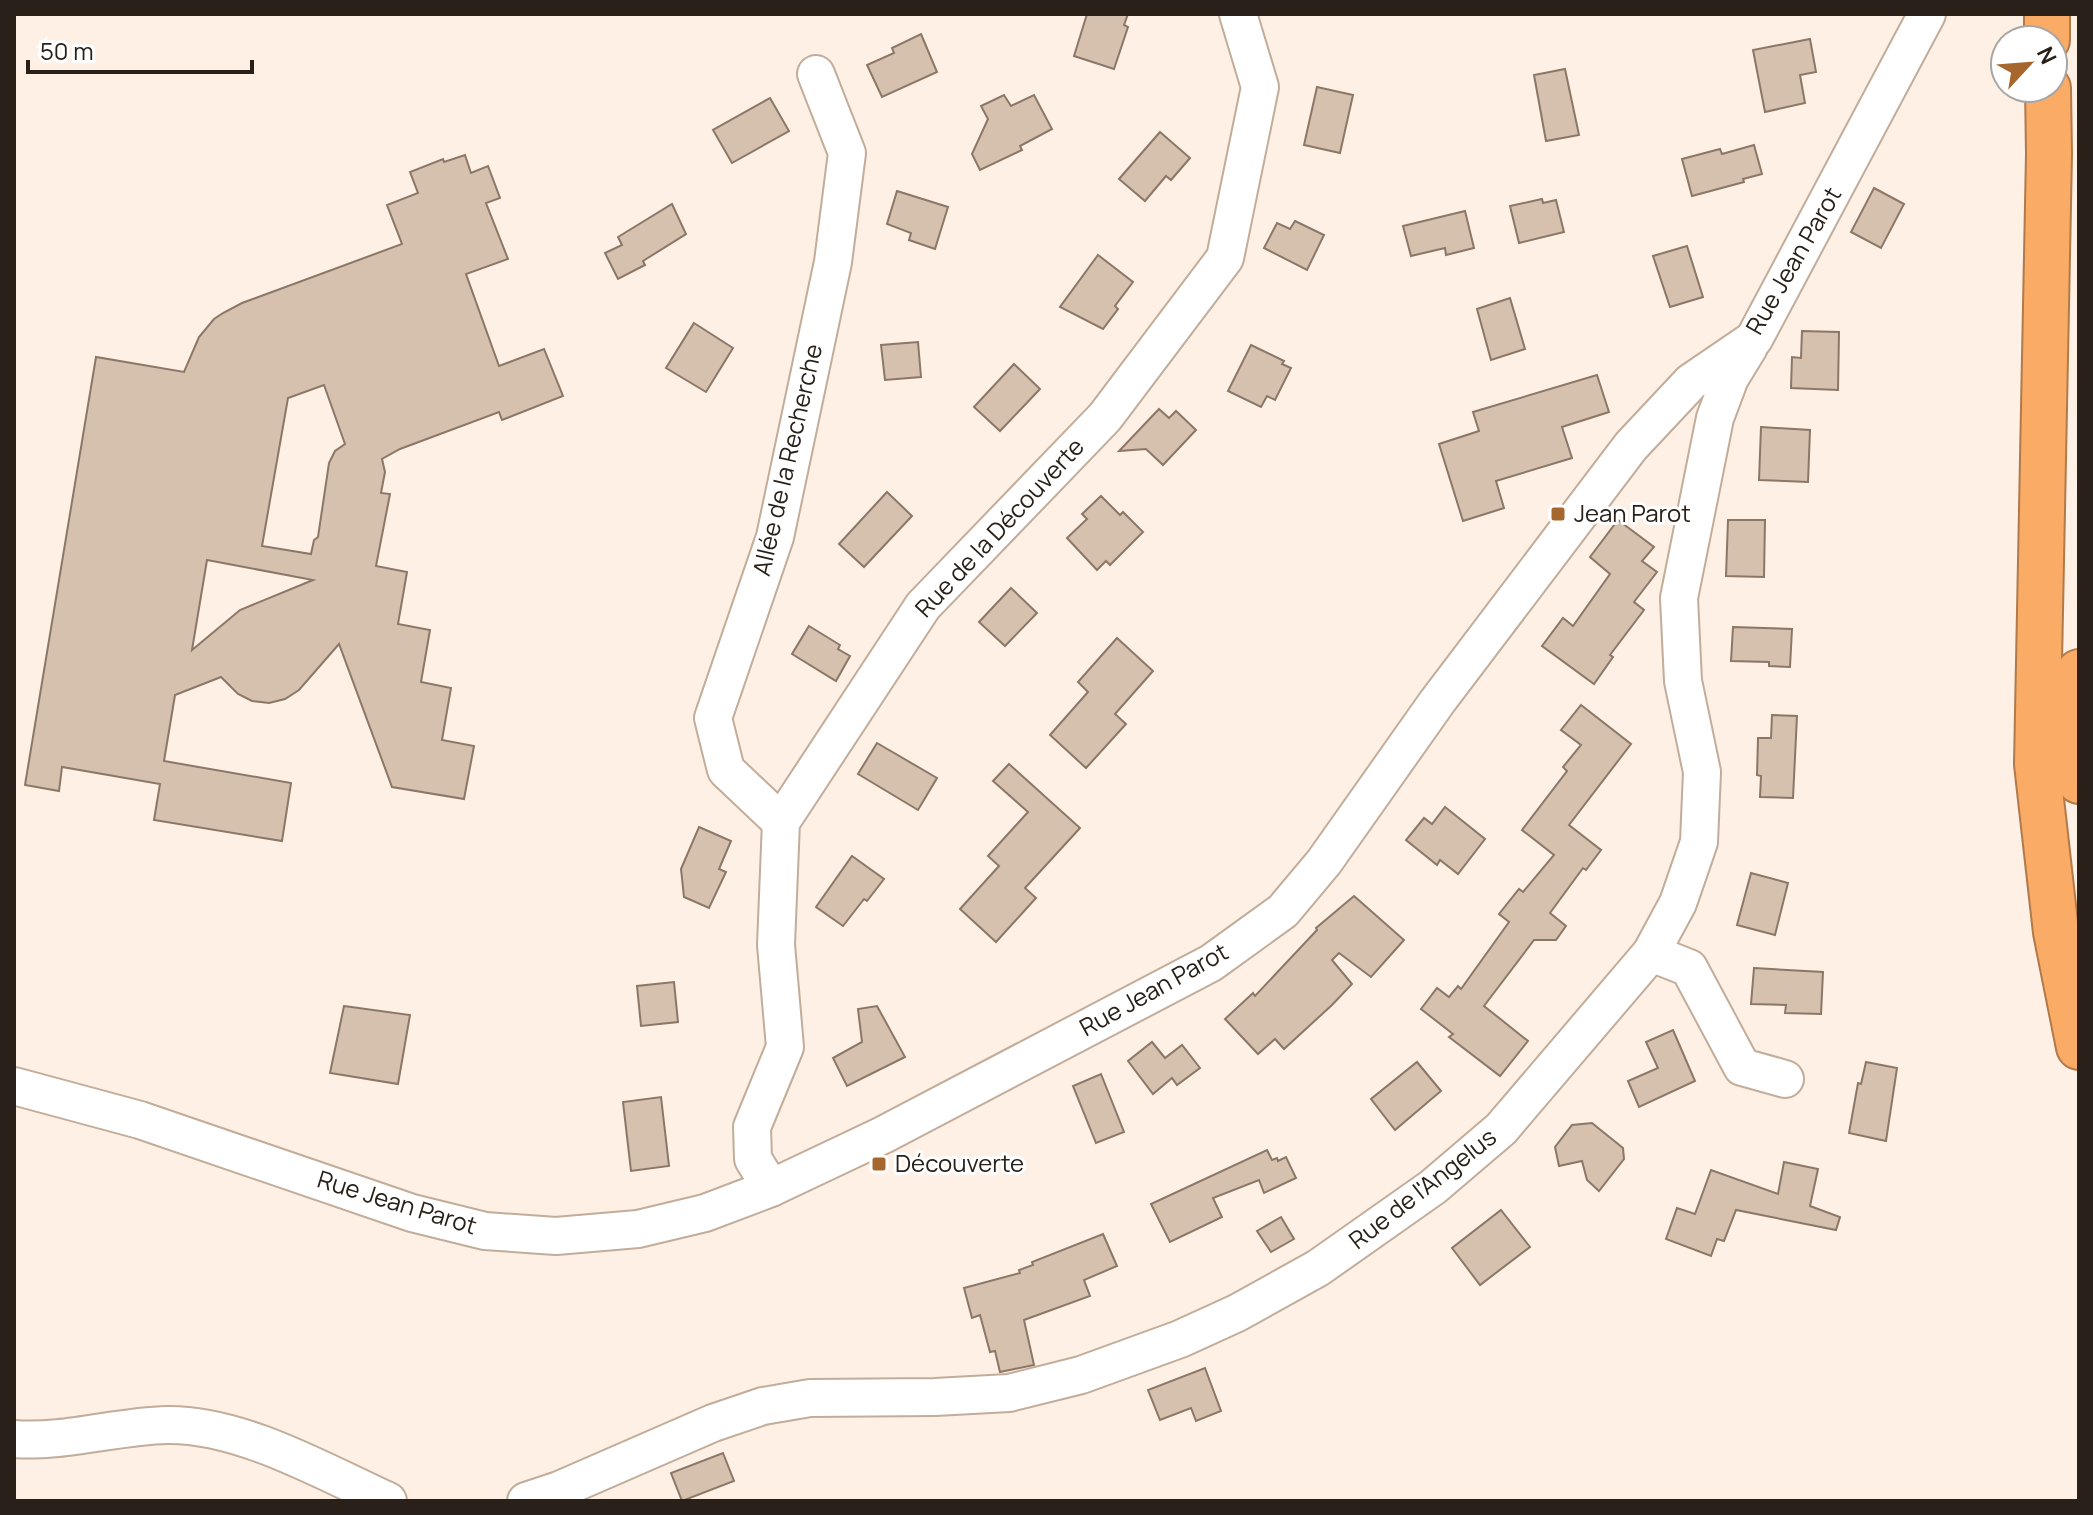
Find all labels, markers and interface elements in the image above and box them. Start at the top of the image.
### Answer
scale bar [28,24,252,74]
north arrow [1989,24,2069,104]
text: 50 m [40,34,94,67]
text: N [2030,42,2064,69]
street label: Rue Jean Parot [1737,181,1848,340]
street label: Allée de la Recherche [744,341,829,579]
street label: Rue de la Découverte [907,430,1091,624]
place label: Jean Parot [1574,496,1691,529]
marker: Jean Parot [1549,505,1567,523]
street label: Rue Jean Parot [1073,934,1233,1043]
street label: Rue de l'Angelus [1342,1120,1503,1256]
place label: Découverte [895,1146,1024,1179]
marker: Découverte [870,1155,888,1173]
street label: Rue Jean Parot [314,1162,481,1241]

